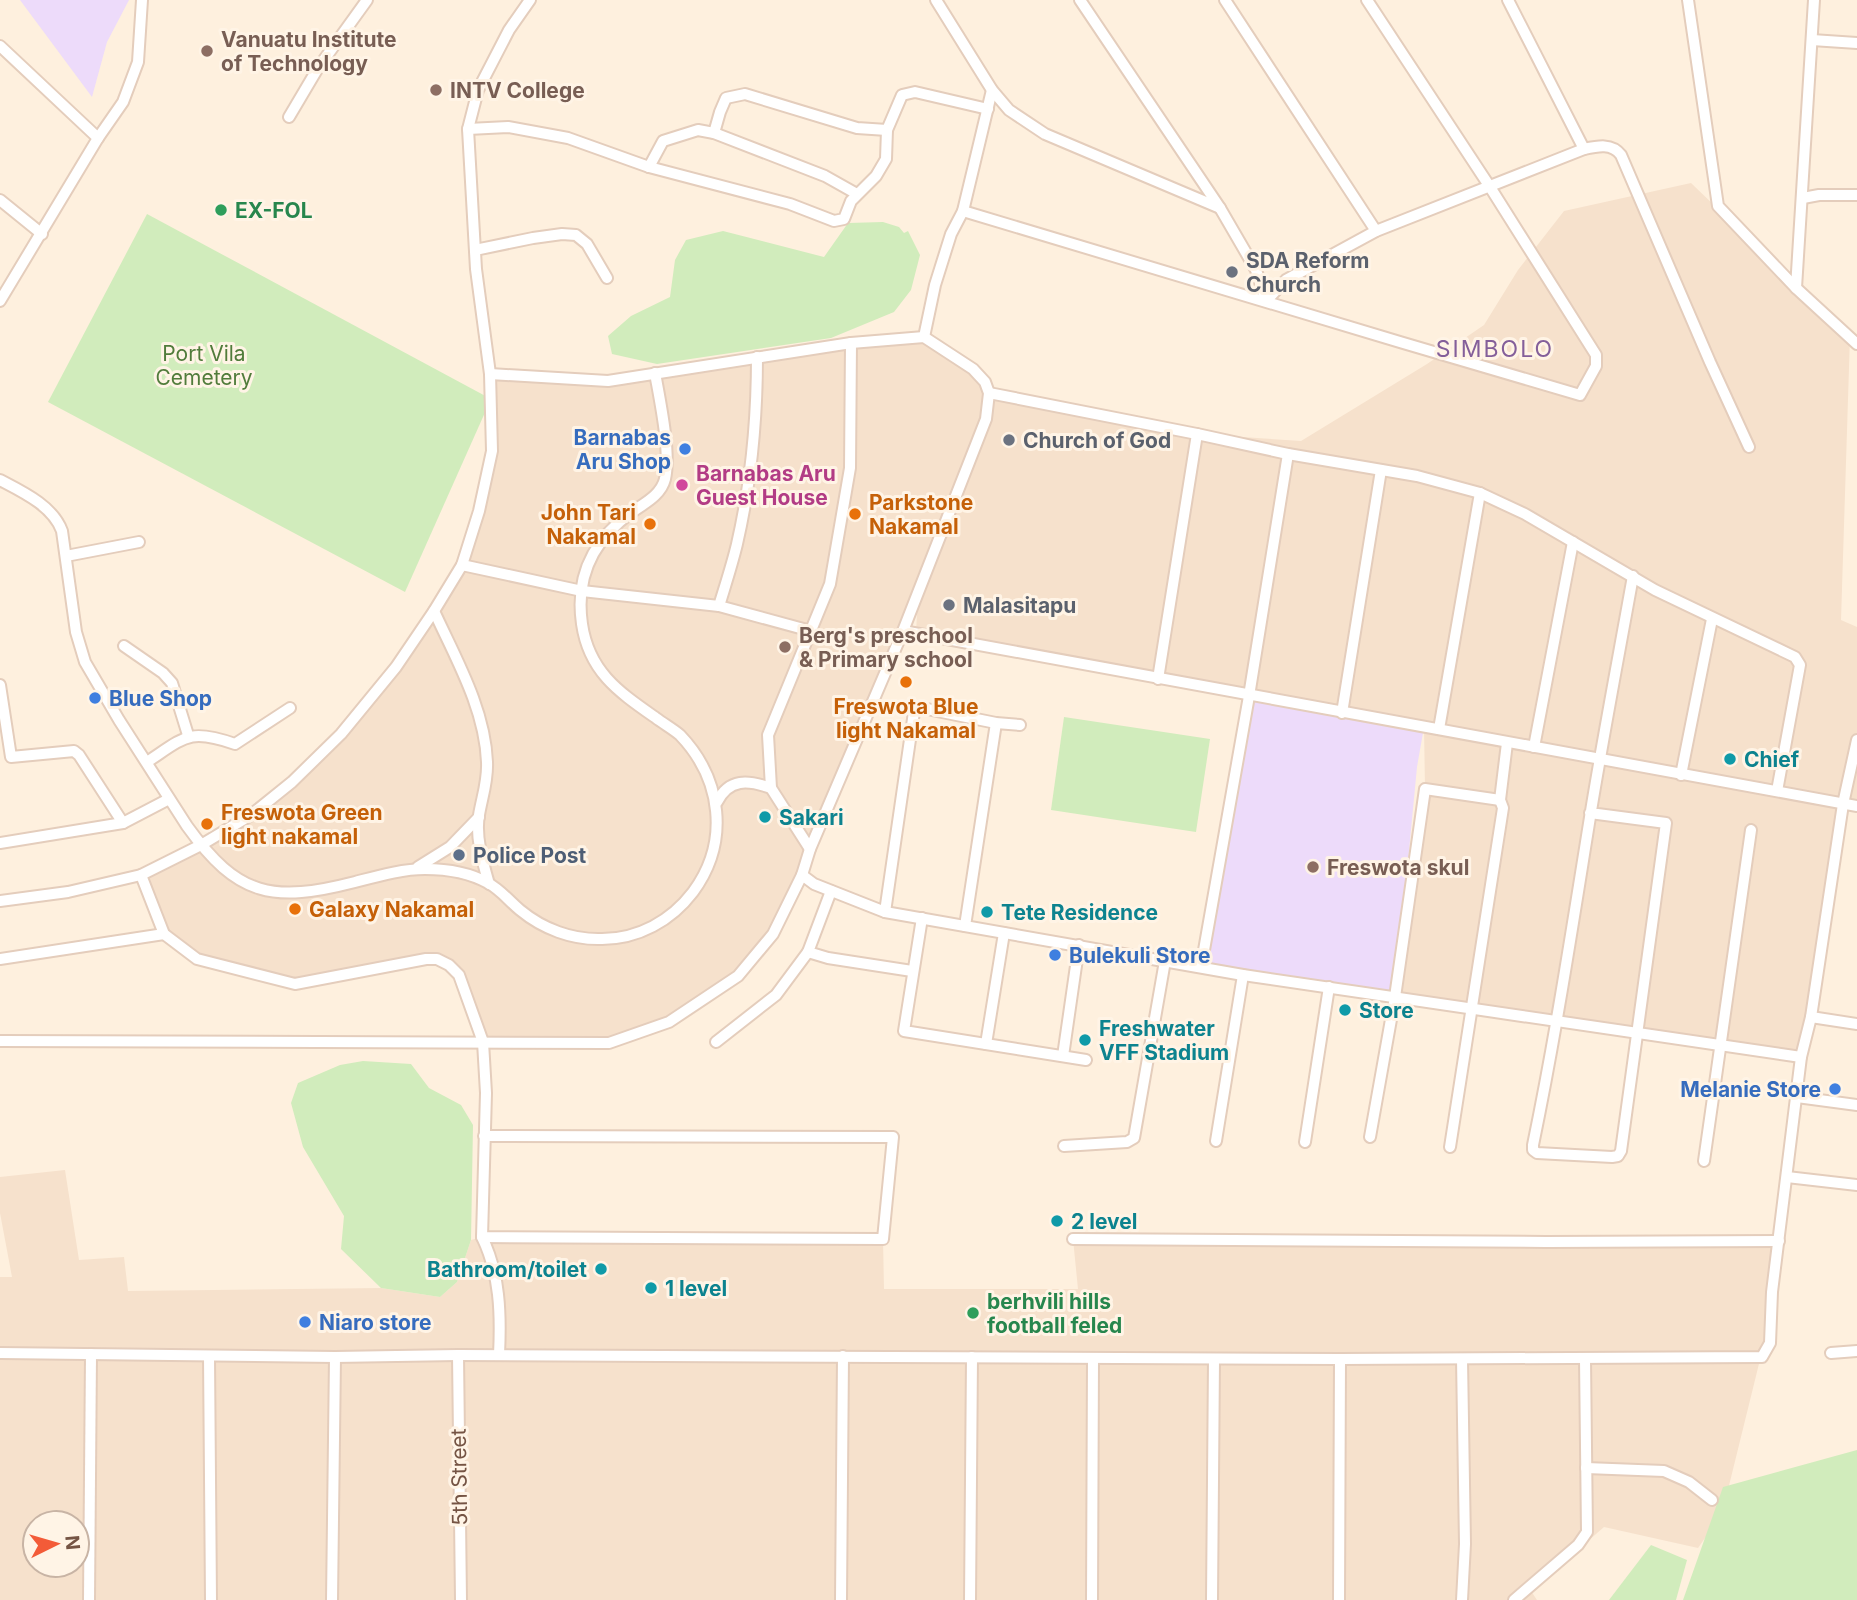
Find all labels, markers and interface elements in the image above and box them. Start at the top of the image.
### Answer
place label: Vanuatu Institute of Technology [221,27,397,76]
marker: Vanuatu Institute of Technology [199,43,215,59]
place label: INTV College [450,78,585,103]
marker: INTV College [428,82,444,98]
place label: EX-FOL [235,198,313,223]
marker: EX-FOL [213,202,229,218]
place label: SDA Reform Church [1246,248,1369,297]
marker: SDA Reform Church [1224,264,1240,280]
district label: SIMBOLO [1436,335,1554,363]
park label: Port Vila Cemetery [155,341,253,390]
place label: Barnabas Aru Shop [574,425,671,474]
place label: Church of God [1023,428,1171,453]
marker: Church of God [1001,432,1017,448]
marker: Barnabas Aru Shop [677,441,693,457]
place label: Barnabas Aru Guest House [696,461,836,510]
marker: Barnabas Aru Guest House [674,477,690,493]
place label: Parkstone Nakamal [869,490,973,539]
place label: John Tari Nakamal [541,500,636,549]
marker: Parkstone Nakamal [847,506,863,522]
marker: John Tari Nakamal [642,516,658,532]
place label: Malasitapu [963,593,1076,618]
marker: Malasitapu [941,597,957,613]
place label: Berg's preschool & Primary school [799,623,973,672]
marker: Berg's preschool & Primary school [777,639,793,655]
marker: Freswota Blue light Nakamal [898,674,914,690]
place label: Blue Shop [109,686,212,711]
marker: Blue Shop [87,690,103,706]
place label: Freswota Blue light Nakamal [834,694,978,743]
place label: Chief [1744,747,1800,772]
marker: Chief [1722,751,1738,767]
place label: Freswota Green light nakamal [221,800,383,849]
place label: Sakari [779,805,844,830]
marker: Sakari [757,809,773,825]
marker: Freswota Green light nakamal [199,816,215,832]
place label: Police Post [473,843,587,868]
marker: Police Post [451,847,467,863]
place label: Freswota skul [1327,855,1469,880]
marker: Freswota skul [1305,859,1321,875]
place label: Galaxy Nakamal [309,897,474,922]
place label: Tete Residence [1001,900,1158,925]
marker: Galaxy Nakamal [287,901,303,917]
marker: Tete Residence [979,904,995,920]
place label: Bulekuli Store [1069,943,1210,968]
marker: Bulekuli Store [1047,947,1063,963]
place label: Store [1359,998,1414,1023]
marker: Store [1337,1002,1353,1018]
place label: Freshwater VFF Stadium [1099,1016,1229,1065]
marker: Freshwater VFF Stadium [1077,1032,1093,1048]
place label: Melanie Store [1680,1077,1821,1102]
marker: Melanie Store [1827,1081,1843,1097]
place label: 2 level [1071,1209,1137,1234]
marker: 2 level [1049,1213,1065,1229]
place label: Bathroom/toilet [427,1257,587,1282]
marker: Bathroom/toilet [593,1261,609,1277]
place label: 1 level [665,1276,727,1301]
marker: 1 level [643,1280,659,1296]
place label: berhvili hills football feled [987,1289,1122,1338]
marker: berhvili hills football feled [965,1305,981,1321]
place label: Niaro store [319,1310,431,1335]
marker: Niaro store [297,1314,313,1330]
street label: 5th Street [446,1428,472,1526]
north arrow [21,1509,91,1579]
text: N [60,1534,85,1551]

